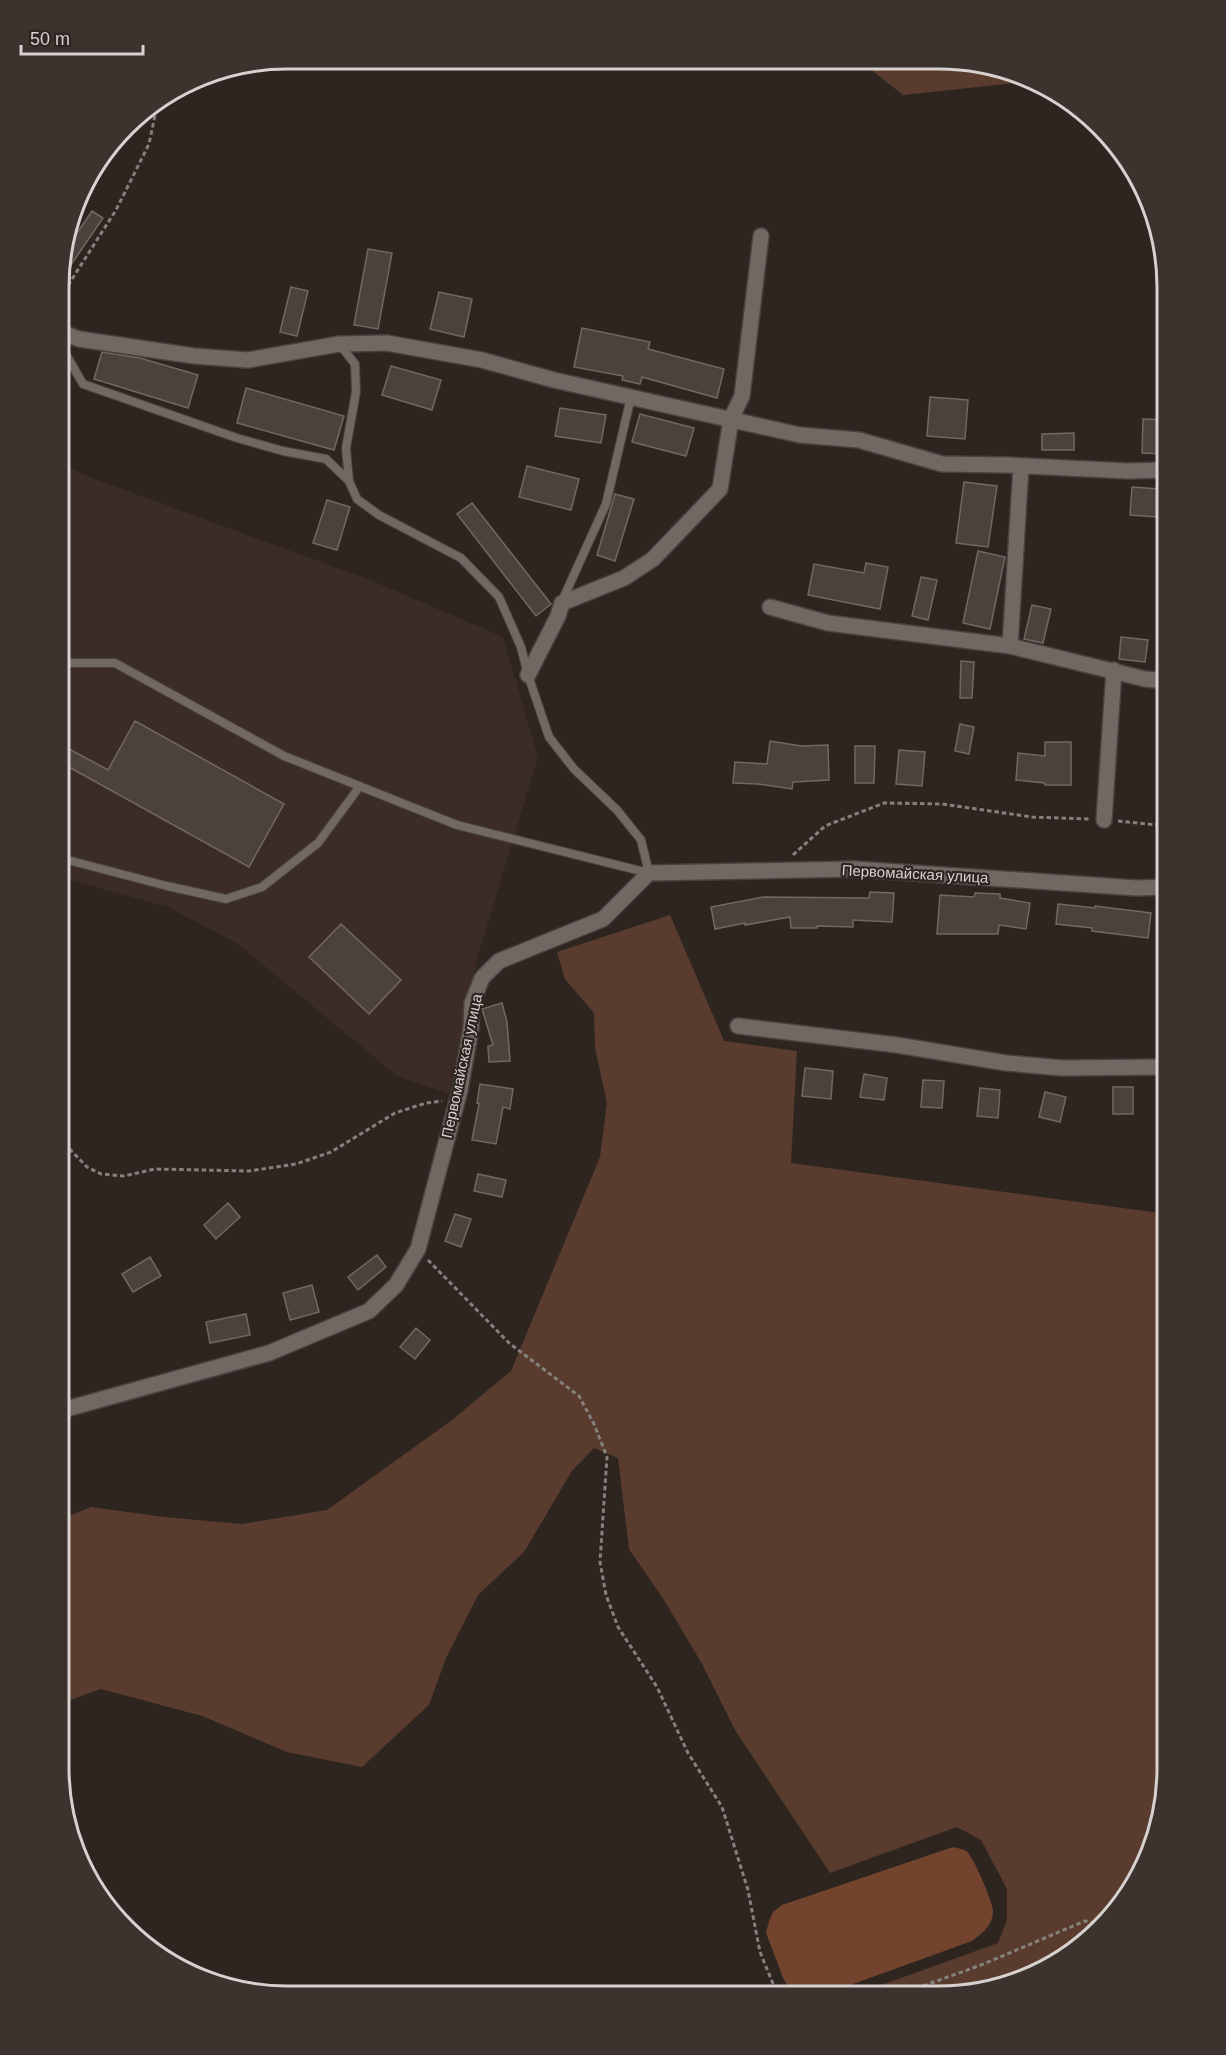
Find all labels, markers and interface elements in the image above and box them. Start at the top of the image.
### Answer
scale bar [21,18,142,56]
text: 50 m [30,29,70,49]
street label: Первомайская улица [841,861,989,886]
street label: Первомайская улица [438,992,485,1140]

